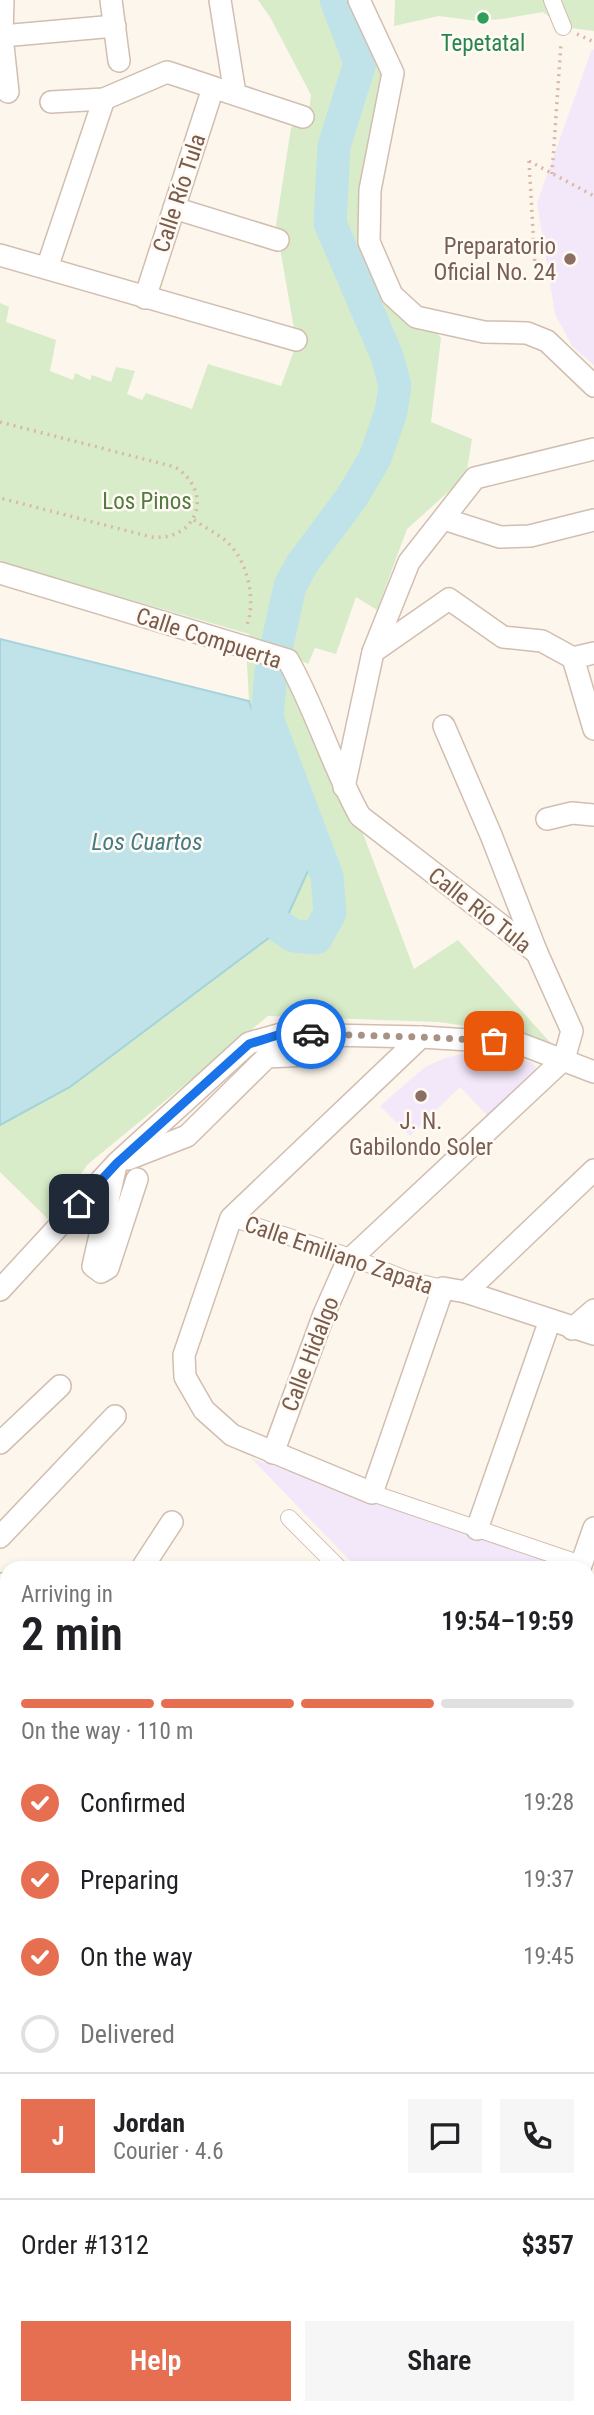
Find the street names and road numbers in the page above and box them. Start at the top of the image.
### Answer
street label: Calle Río Tula [148,130,211,256]
street label: Calle Compuerta [133,602,285,675]
street label: Calle Río Tula [423,862,536,959]
street label: Calle Emiliano Zapata [241,1211,437,1300]
street label: Calle Hidalgo [276,1293,345,1415]

